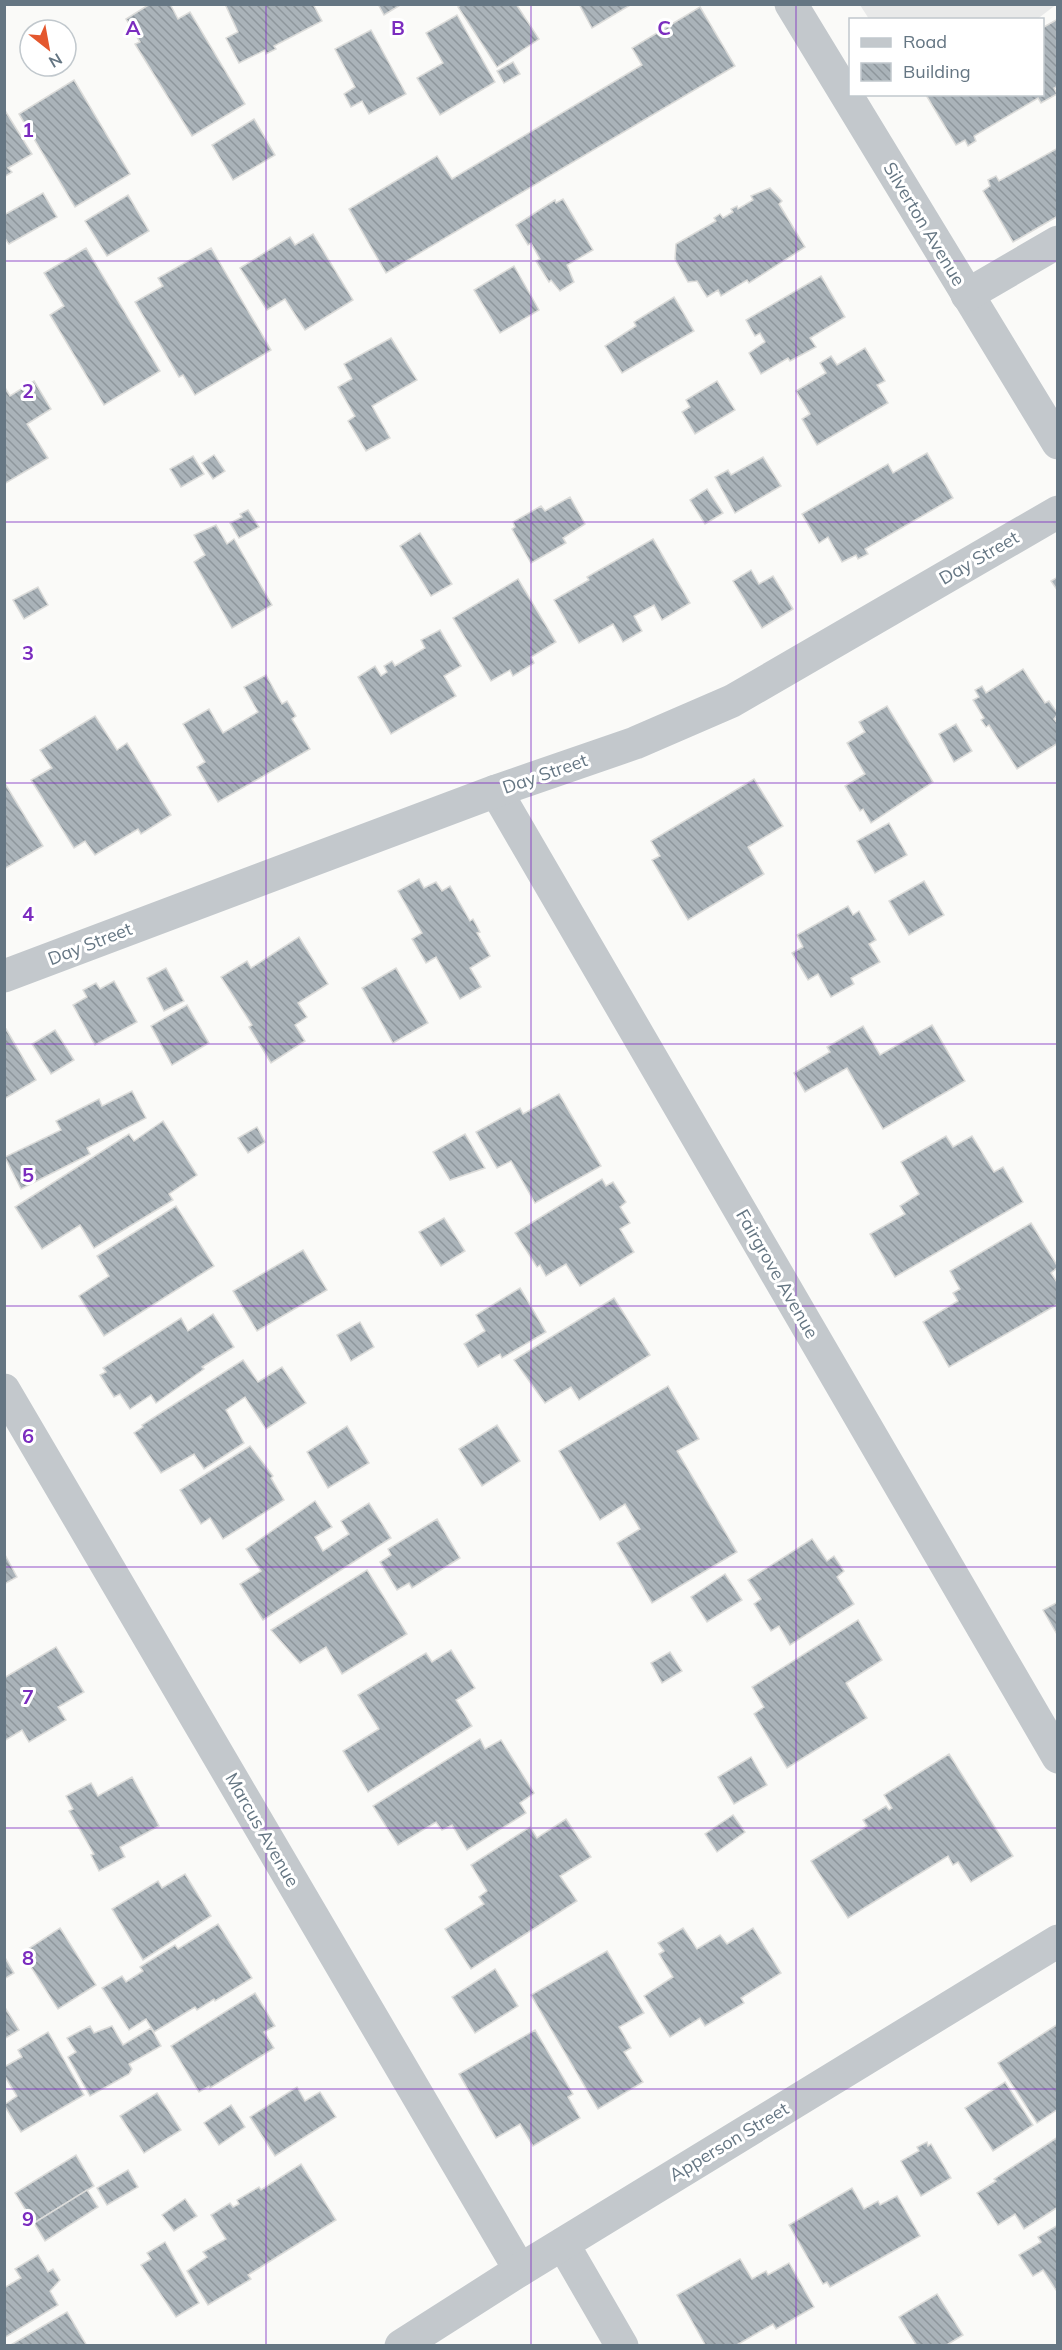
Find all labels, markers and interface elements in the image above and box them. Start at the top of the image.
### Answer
text: A [126,15,141,40]
text: B [391,15,405,40]
text: C [657,15,671,40]
north arrow [18,18,78,78]
legend [849,18,1044,96]
text: Road [903,30,947,53]
text: N [45,49,66,73]
text: Building [903,60,971,83]
text: 1 [22,117,34,142]
street label: Silverton Avenue [878,158,970,290]
text: 2 [22,378,34,403]
street label: Day Street [935,526,1023,590]
text: 3 [22,640,34,665]
street label: Day Street [499,748,590,799]
text: 4 [22,901,34,926]
street label: Day Street [45,917,135,970]
text: 5 [22,1162,34,1187]
street label: Fairgrove Avenue [731,1205,824,1342]
text: 6 [22,1423,34,1448]
text: 7 [22,1684,34,1709]
street label: Marcus Avenue [220,1768,304,1891]
text: 8 [22,1945,34,1970]
street label: Apperson Street [665,2097,793,2186]
text: 9 [22,2206,34,2231]

